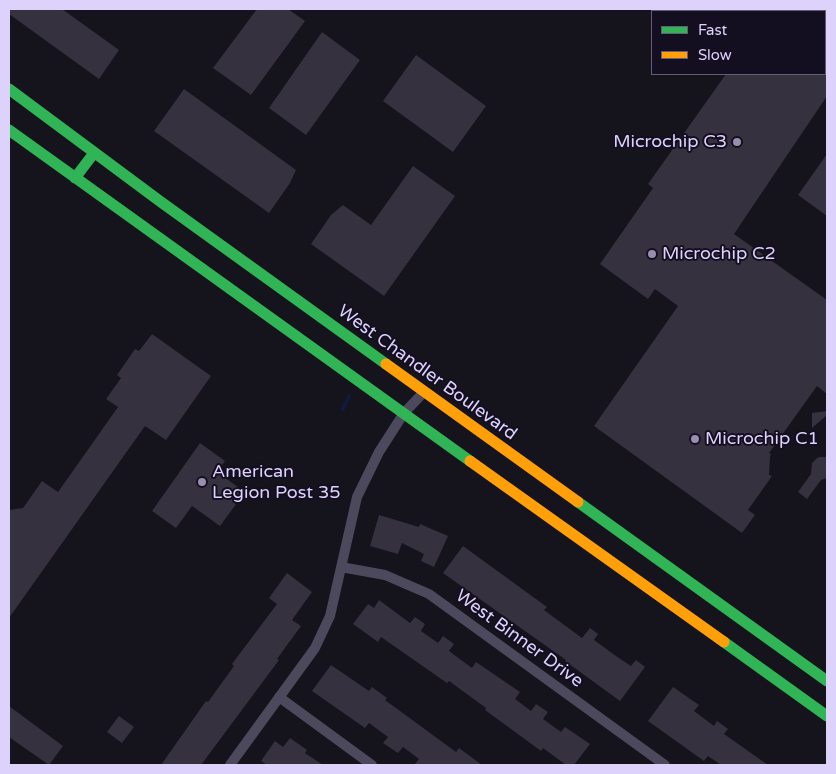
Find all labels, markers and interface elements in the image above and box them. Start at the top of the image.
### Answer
legend [651,10,826,75]
text: Fast [698,21,727,39]
text: Slow [698,46,732,64]
place label: Microchip C3 [613,131,727,153]
marker: Microchip C3 [731,136,743,148]
place label: Microchip C2 [662,243,776,265]
marker: Microchip C2 [646,248,658,260]
street label: West Chandler Boulevard [333,301,521,445]
place label: Microchip C1 [705,428,819,450]
marker: Microchip C1 [689,433,701,445]
place label: American Legion Post 35 [212,461,341,504]
marker: American Legion Post 35 [196,476,208,488]
street label: West Binner Drive [451,585,587,693]

